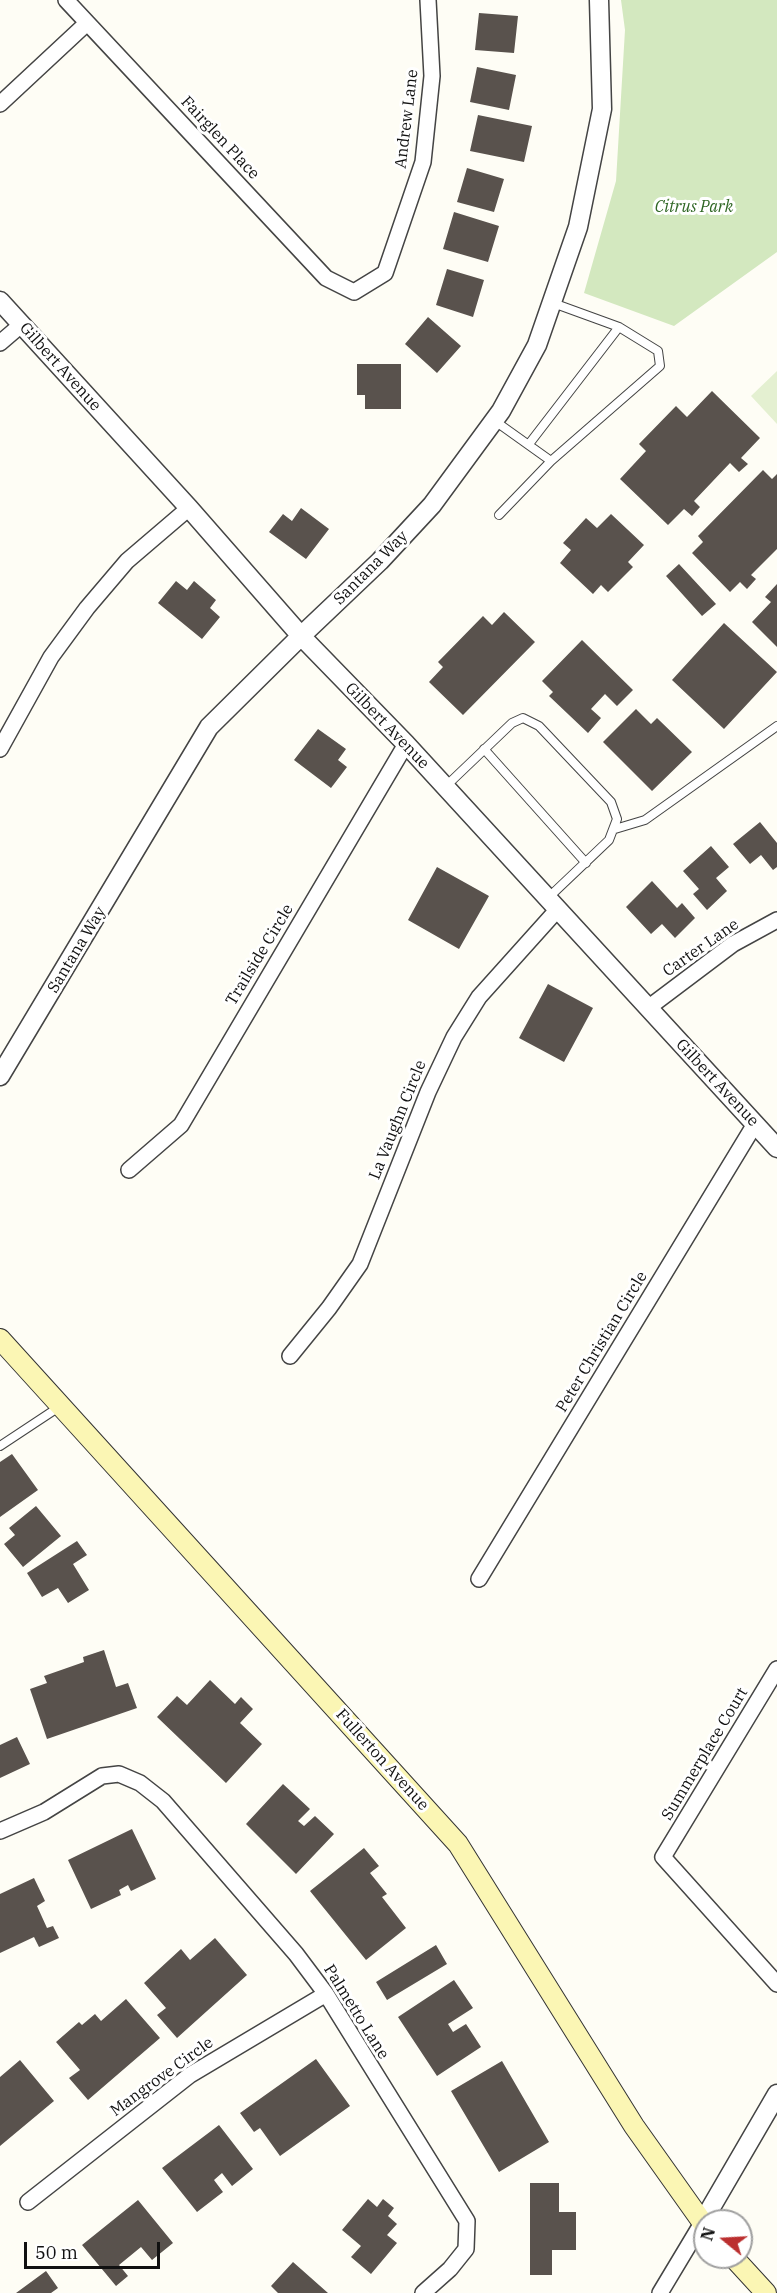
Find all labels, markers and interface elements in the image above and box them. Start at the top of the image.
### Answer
street label: Andrew Lane [391,68,423,170]
street label: Fairglen Place [177,93,263,183]
park label: Citrus Park [655,197,733,217]
street label: Gilbert Avenue [15,319,105,415]
street label: Santana Way [330,527,412,609]
street label: Gilbert Avenue [341,679,433,773]
street label: Trailside Circle [222,901,298,1009]
street label: Santana Way [44,903,110,997]
street label: Carter Lane [659,915,743,981]
street label: Gilbert Avenue [672,1035,762,1131]
street label: La Vaughn Circle [365,1058,431,1182]
street label: Peter Christian Circle [552,1268,652,1416]
street label: Summerplace Court [658,1684,752,1824]
street label: Fullerton Avenue [331,1705,433,1815]
street label: Palmetto Lane [319,1961,393,2063]
street label: Mangrove Circle [107,2033,217,2121]
north arrow [693,2209,753,2269]
text: N [696,2225,719,2243]
scale bar [27,2230,164,2268]
text: 50 m [35,2241,78,2264]

